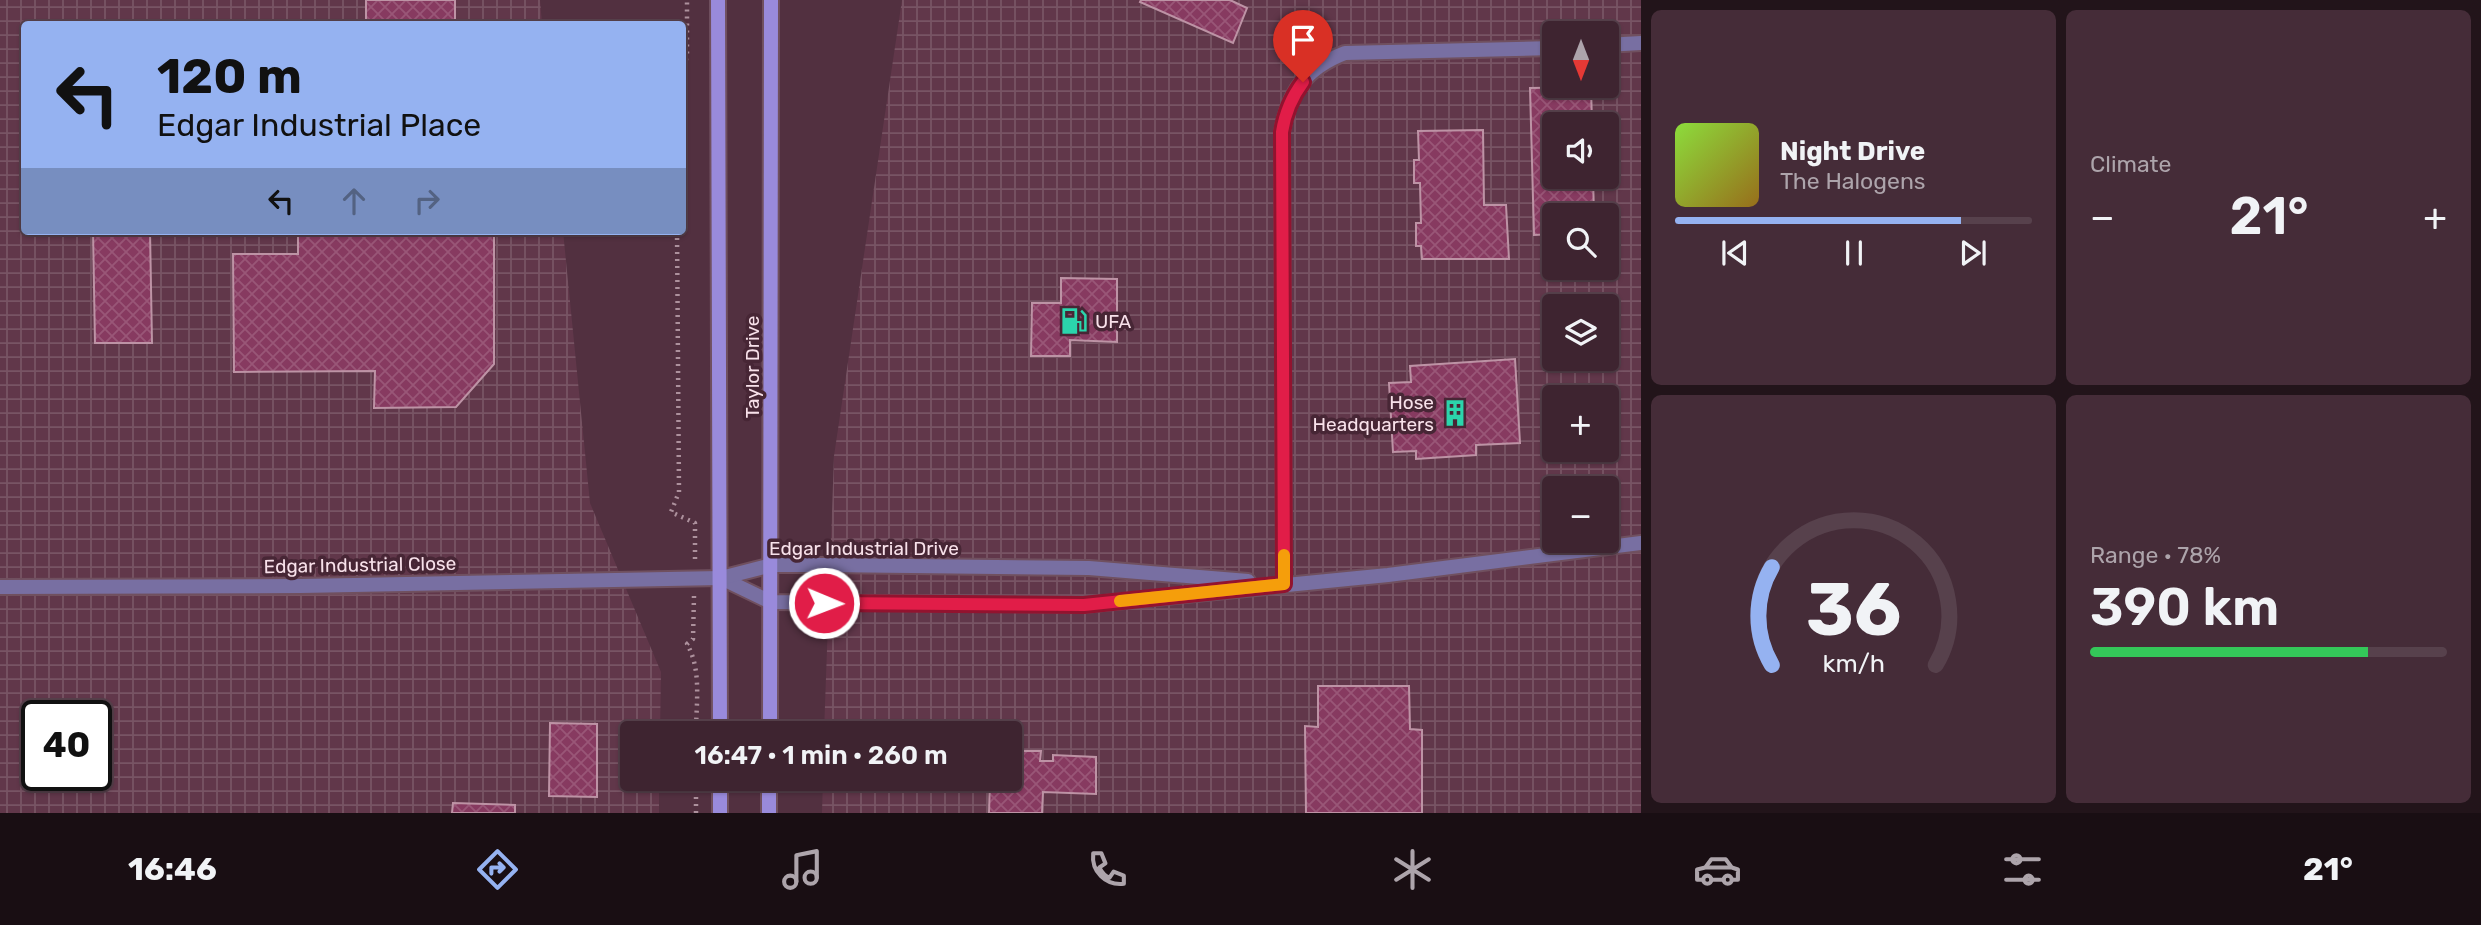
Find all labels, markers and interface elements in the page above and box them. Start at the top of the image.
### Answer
pin [1273,10,1333,82]
icon: arrive [1284,21,1322,59]
north arrow [1542,21,1619,98]
map controls [1542,21,1619,553]
text: 120 m [157,47,302,105]
icon: left [42,49,133,140]
text: Edgar Industrial Place [157,106,481,144]
button: sound [1542,112,1619,189]
text: Night Drive [1780,136,1925,167]
text: Climate [2090,150,2171,178]
text: The Halogens [1780,167,1926,195]
icon: left [262,182,300,220]
icon: ahead [335,182,373,220]
icon: right [408,182,446,220]
text: 21° [2230,185,2308,247]
text: − [2090,194,2115,240]
text: + [2423,194,2447,240]
button: search [1542,203,1619,280]
icon: previous [1716,234,1754,272]
icon: pause [1835,234,1873,272]
icon: next [1954,234,1992,272]
button: layers [1542,294,1619,371]
fuel station icon: UFA [1059,306,1089,336]
place label: UFA [1095,310,1132,333]
street label: Taylor Drive [741,316,764,418]
button: + [1542,385,1619,462]
place label: Hose Headquarters [1313,391,1434,436]
building icon: Hose Headquarters [1440,398,1470,428]
button: − [1542,476,1619,553]
street label: Edgar Industrial Drive [769,537,959,560]
text: Range · 78% [2090,541,2221,569]
street label: Edgar Industrial Close [264,552,456,578]
position arrow [787,566,861,640]
text: 36 [1806,567,1901,653]
text: 390 km [2090,576,2279,638]
text: km/h [1822,649,1885,678]
speed limit sign: 40 [21,700,112,791]
text: 16:47 · 1 min · 260 m [694,740,948,771]
icon: directions [473,845,522,894]
icon: music [778,845,827,894]
icon: phone [1083,845,1132,894]
icon: climate [1388,845,1437,894]
icon: car [1693,845,1742,894]
icon: filters [1998,845,2047,894]
text: 16:46 [128,850,217,888]
text: 21° [2303,850,2353,888]

